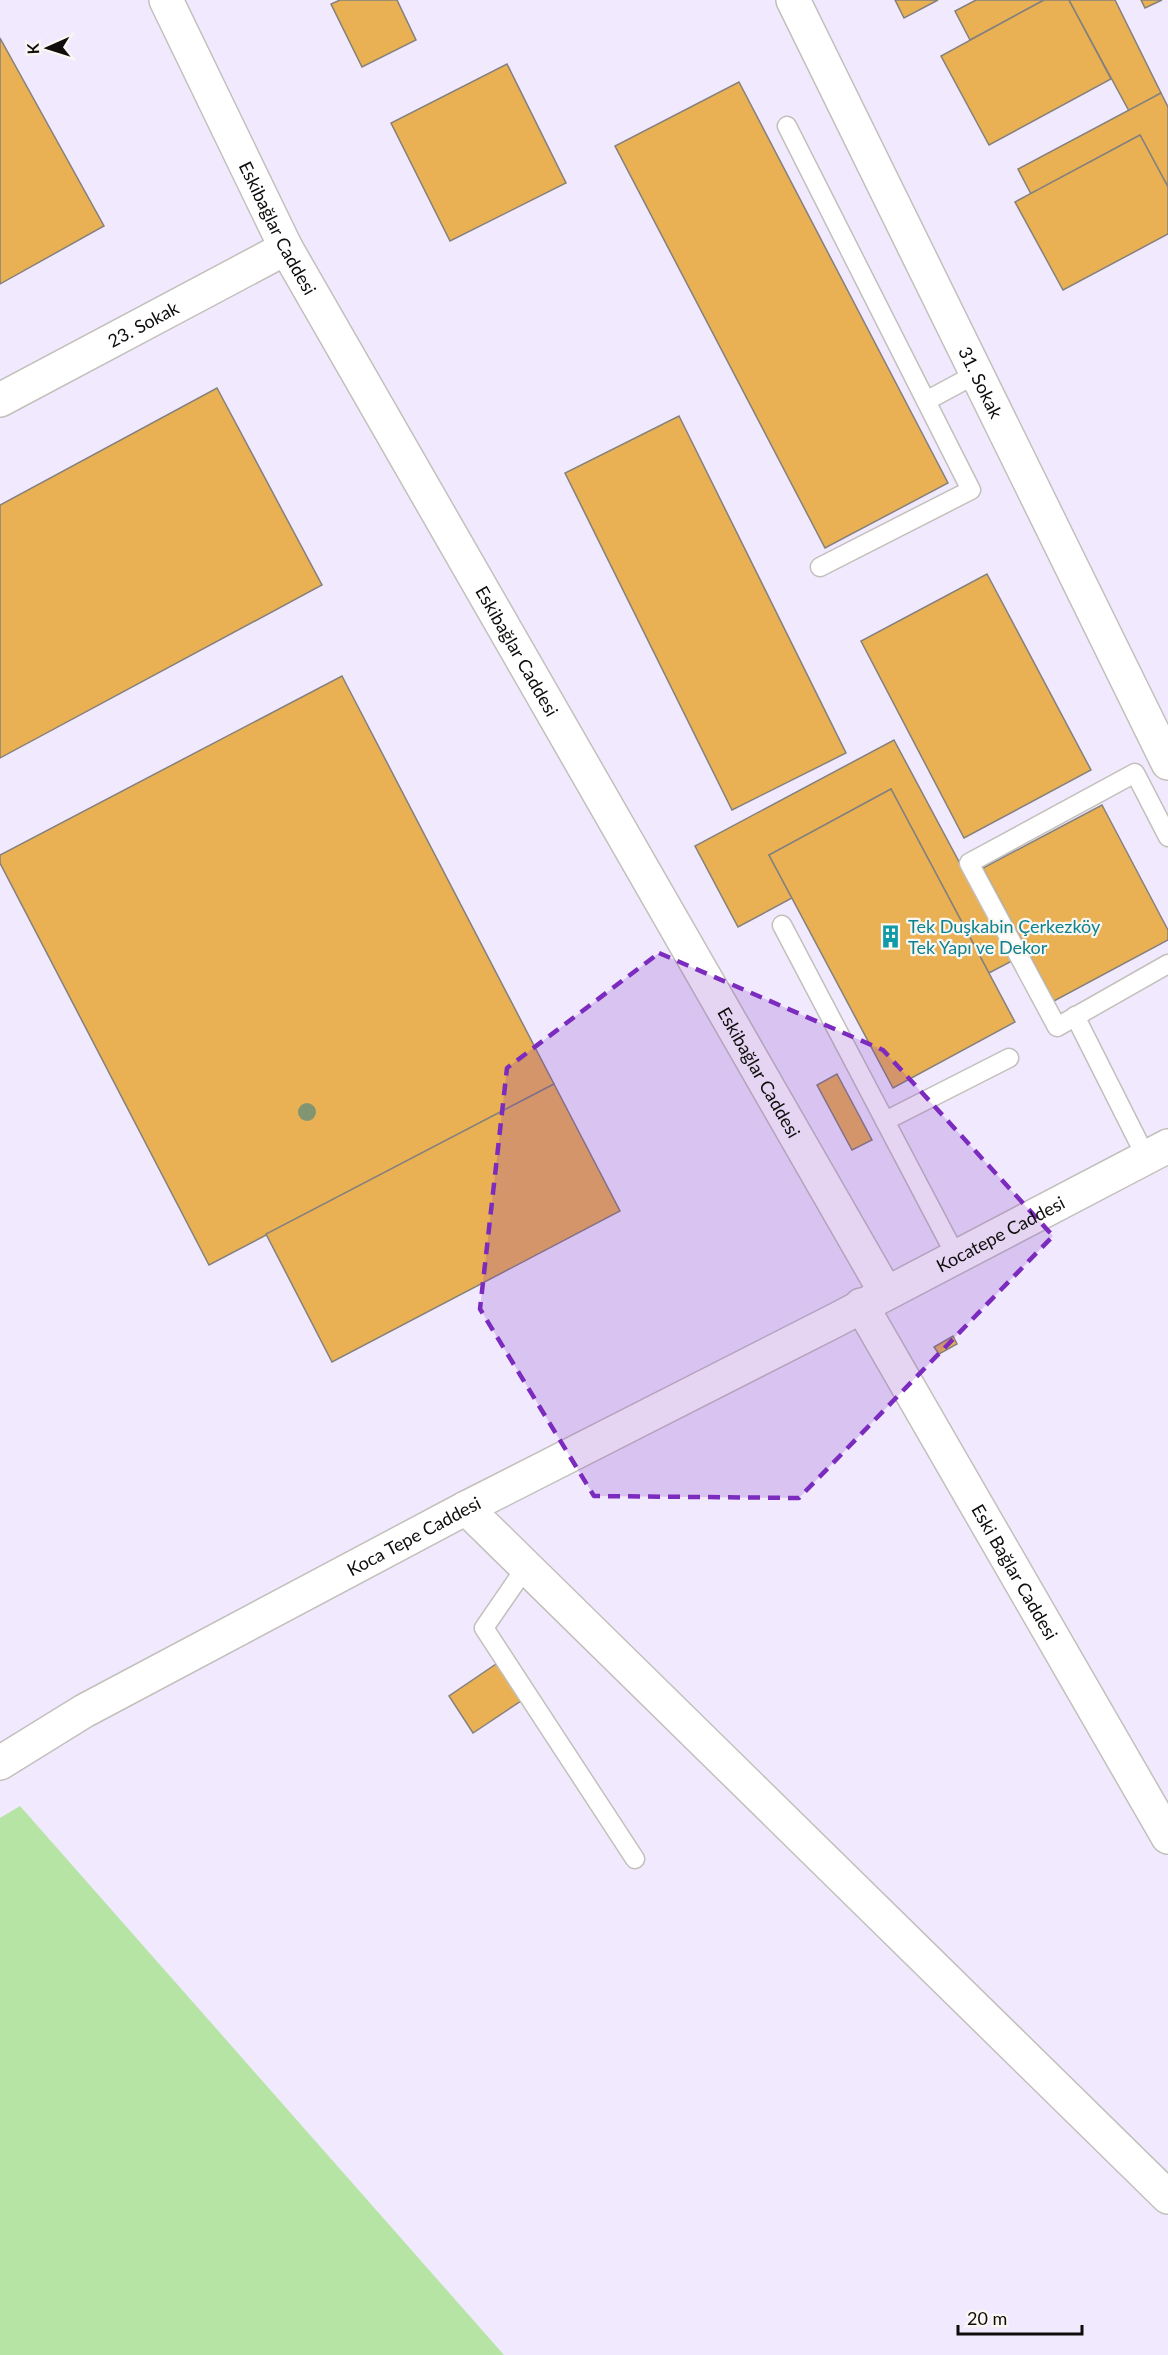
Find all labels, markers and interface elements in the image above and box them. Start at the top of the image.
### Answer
north arrow [18,18,78,78]
text: K [23,42,42,55]
street label: Eskibağlar Caddesi [235,158,321,298]
street label: 23. Sokak [104,296,183,352]
street label: 31. Sokak [954,343,1008,422]
street label: Eskibağlar Caddesi [471,582,563,720]
place label: Tek Duşkabin Çerkezköy Tek Yapı ve Dekor [908,915,1101,958]
building icon: Tek Duşkabin Çerkezköy Tek Yapı ve Dekor [877,923,903,949]
street label: Eskibağlar Caddesi [713,1003,805,1141]
street label: Kocatepe Caddesi [932,1191,1068,1276]
street label: Koca Tepe Caddesi [343,1492,484,1580]
street label: Eski Bağlar Caddesi [967,1500,1063,1643]
scale bar [958,2298,1082,2336]
text: 20 m [967,2307,1007,2329]

